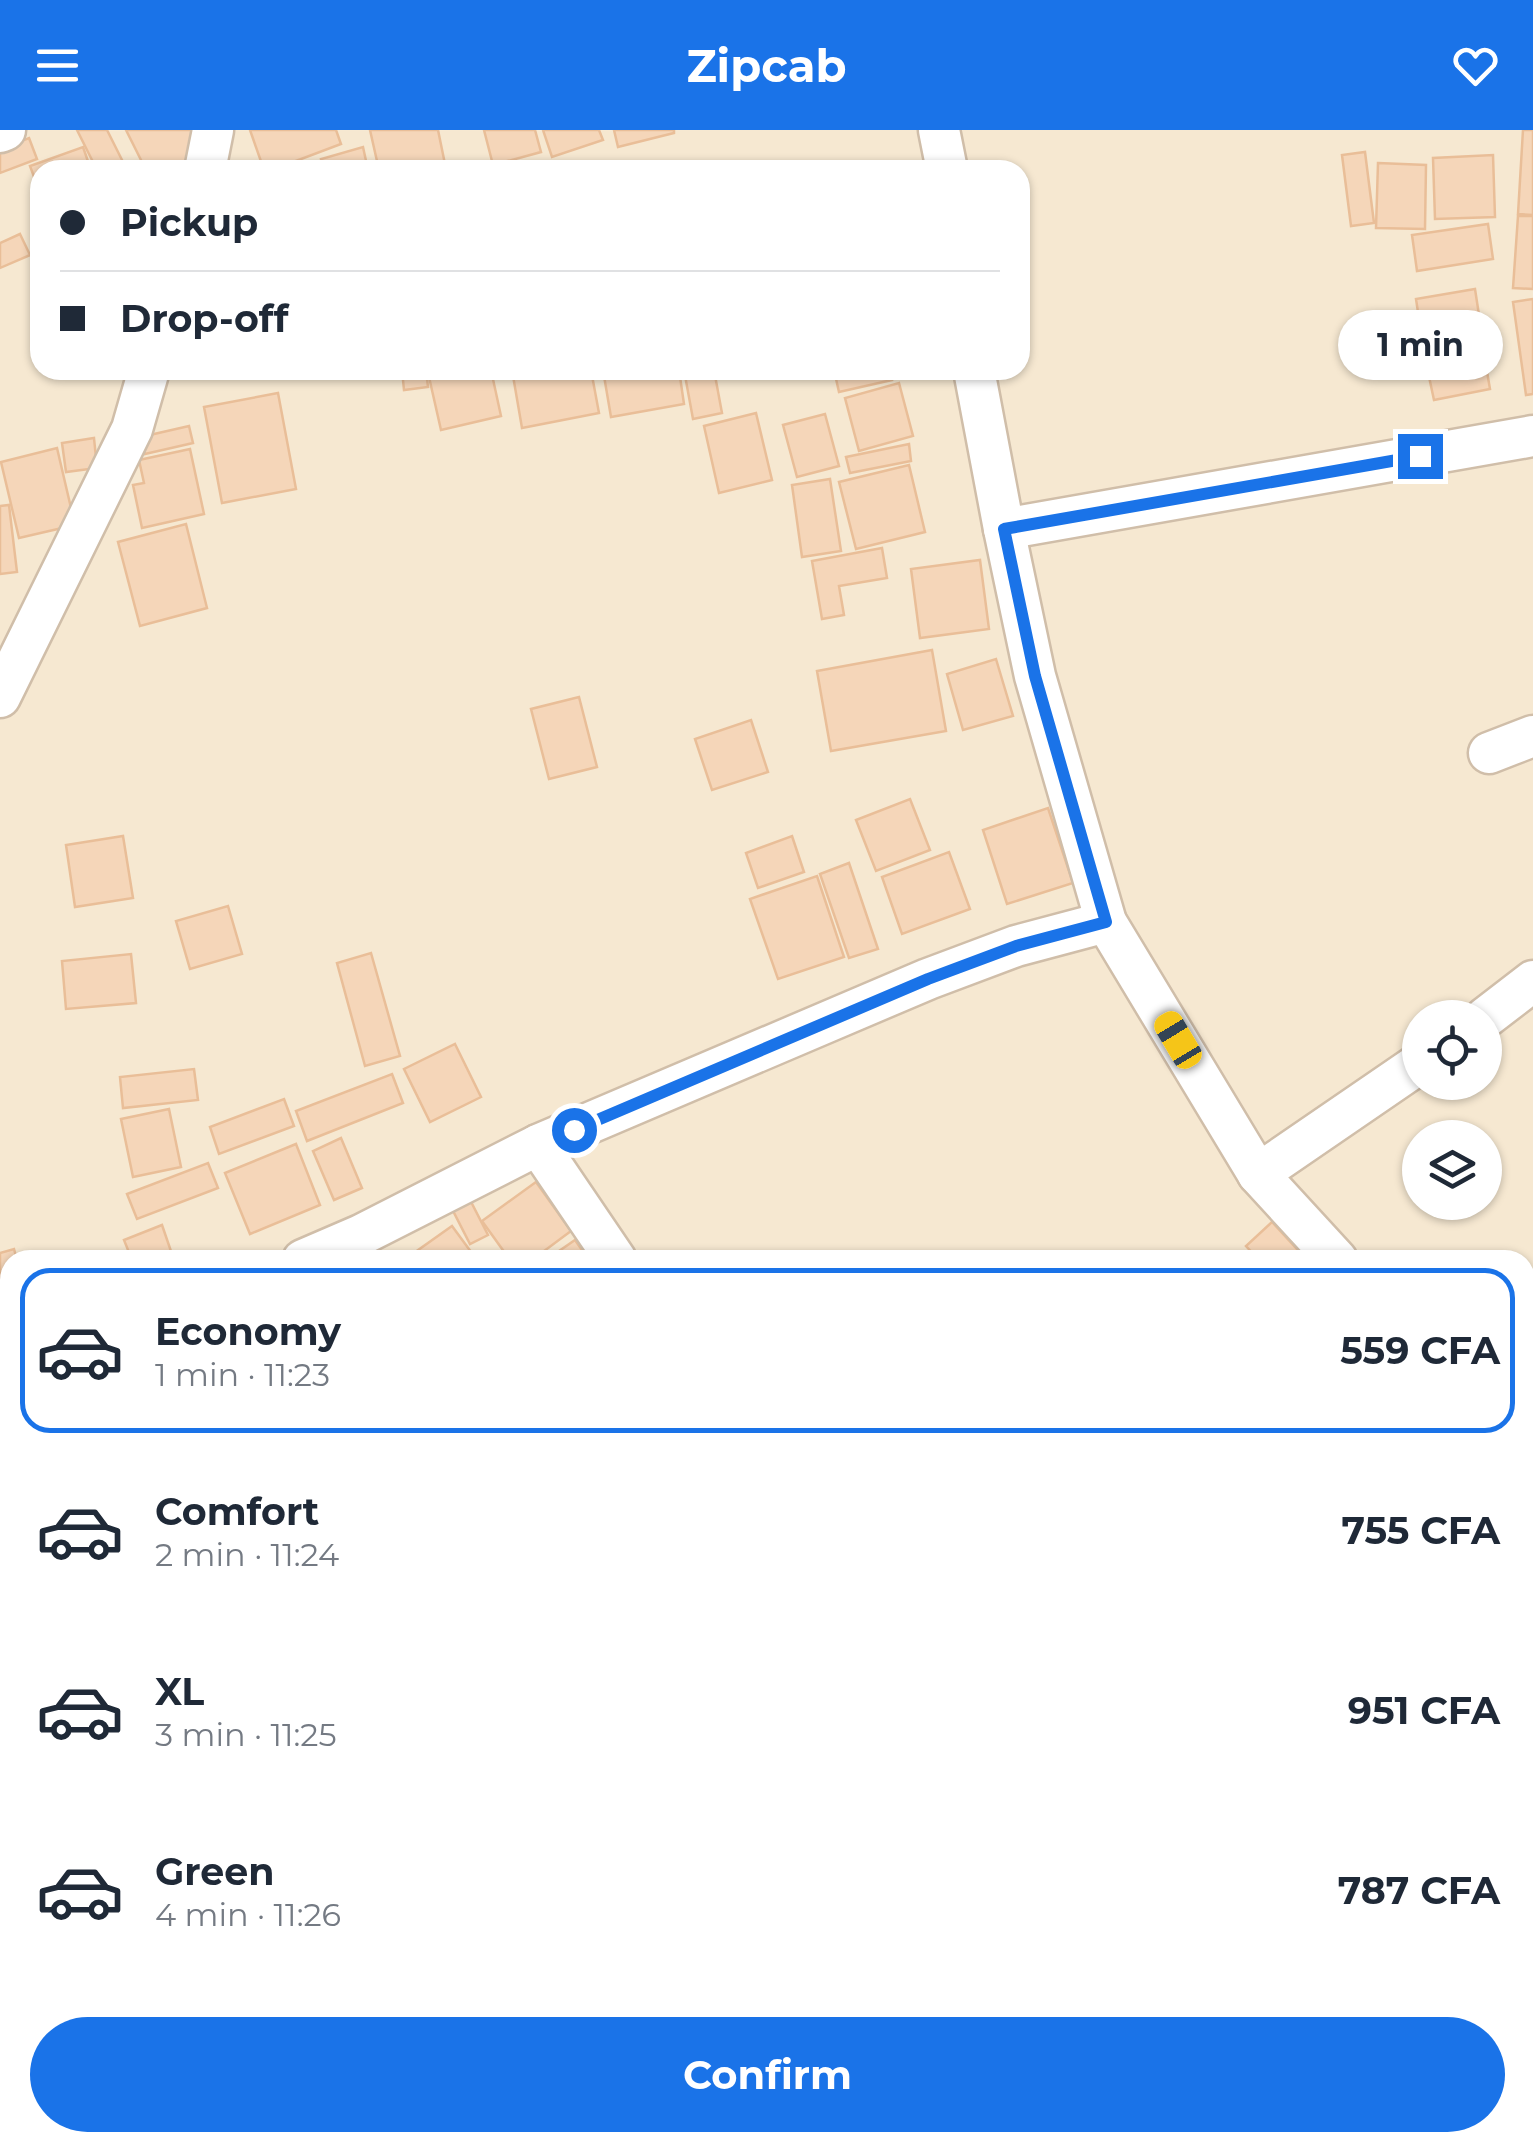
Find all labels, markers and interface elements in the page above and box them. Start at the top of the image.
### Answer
icon: menu [30,38,85,93]
text: Zipcab [686,38,847,93]
icon: heart [1448,38,1503,93]
text: Pickup [120,199,258,246]
text: Drop-off [120,295,289,342]
callout: 1 min [1338,311,1502,381]
text: 1 min [1377,325,1464,364]
route end [1398,434,1443,479]
map controls [1402,1000,1502,1220]
button: locate [1402,1000,1502,1100]
car [1150,1007,1206,1073]
route start [552,1108,597,1153]
button: layers [1402,1120,1502,1220]
icon: car [35,1306,125,1396]
text: Economy [155,1308,341,1355]
text: 559 CFA [1340,1327,1500,1374]
text: 1 min · 11:23 [155,1355,330,1394]
icon: car [35,1486,125,1576]
text: Comfort [155,1488,319,1535]
text: 755 CFA [1341,1507,1500,1554]
text: 2 min · 11:24 [155,1535,339,1574]
icon: car [35,1666,125,1756]
text: XL [155,1668,204,1715]
text: 951 CFA [1348,1687,1500,1734]
text: 3 min · 11:25 [155,1715,337,1754]
icon: car [35,1846,125,1936]
text: Green [155,1848,275,1895]
text: 787 CFA [1338,1867,1500,1914]
text: 4 min · 11:26 [155,1895,341,1934]
button: Confirm [30,2017,1505,2132]

